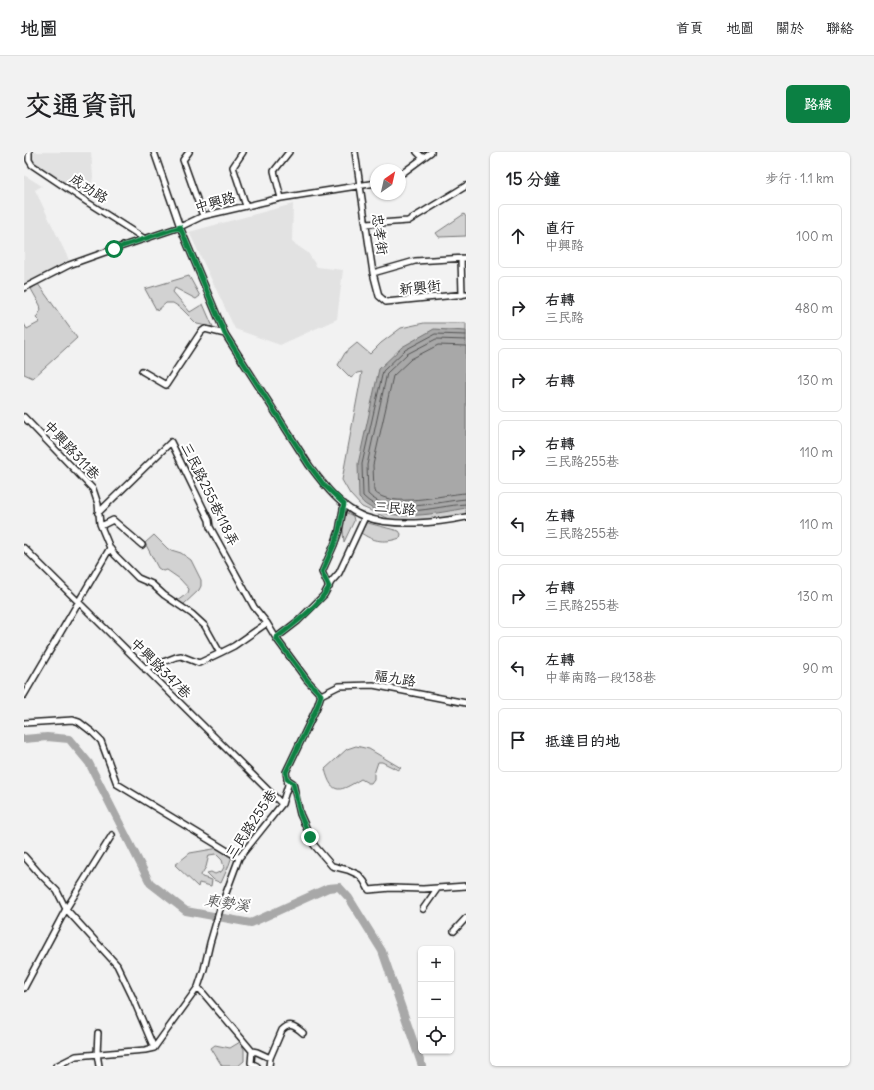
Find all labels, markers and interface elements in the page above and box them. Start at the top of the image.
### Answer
text: 地圖 [20,16,58,40]
text: 首頁 [676,19,704,37]
text: 地圖 [726,19,754,37]
text: 關於 [776,19,804,37]
text: 聯絡 [826,19,854,37]
button: 路線 [786,85,850,123]
text: 交通資訊 [24,87,136,123]
north arrow [370,164,406,200]
text: 15 分鐘 [506,168,561,190]
street label: 成功路 [66,169,112,207]
text: 步行 · 1.1 km [765,170,834,187]
street label: 中興路 [192,188,238,216]
street label: 忠孝街 [368,212,392,256]
text: 直行 [545,218,575,237]
icon: ahead [507,225,529,247]
text: 100 m [796,228,833,245]
text: 中興路 [545,237,584,254]
route start [105,240,123,258]
street label: 新興街 [398,276,442,298]
text: 右轉 [545,290,575,309]
icon: right [507,297,529,319]
text: 480 m [795,300,833,317]
text: 三民路 [545,309,584,326]
icon: right [507,369,529,391]
text: 右轉 [545,371,575,390]
text: 130 m [797,372,833,389]
street label: 中興路311巷 [40,416,105,484]
text: 右轉 [545,434,575,453]
street label: 三民路255巷118弄 [177,439,243,549]
icon: right [507,441,529,463]
text: 110 m [800,444,833,461]
text: 三民路255巷 [545,453,619,470]
street label: 三民路 [373,497,417,519]
text: 左轉 [545,506,575,525]
icon: left [507,513,529,535]
text: 110 m [800,516,833,533]
text: 三民路255巷 [545,525,619,542]
text: 右轉 [545,578,575,597]
icon: right [507,585,529,607]
text: 130 m [797,588,833,605]
text: 三民路255巷 [545,597,619,614]
street label: 中興路347巷 [127,634,196,703]
text: 左轉 [545,650,575,669]
icon: left [507,657,529,679]
text: 90 m [802,660,833,677]
street label: 福九路 [373,666,417,690]
text: 中華南路一段138巷 [545,669,656,686]
icon: arrive [507,729,529,751]
text: 抵達目的地 [545,731,620,750]
street label: 三民路255巷 [221,785,281,862]
route end [301,828,319,846]
water label: 東勢溪 [203,890,252,915]
map controls [418,946,454,1054]
button: + [418,946,454,982]
button: − [418,982,454,1018]
button: locate [418,1018,454,1054]

